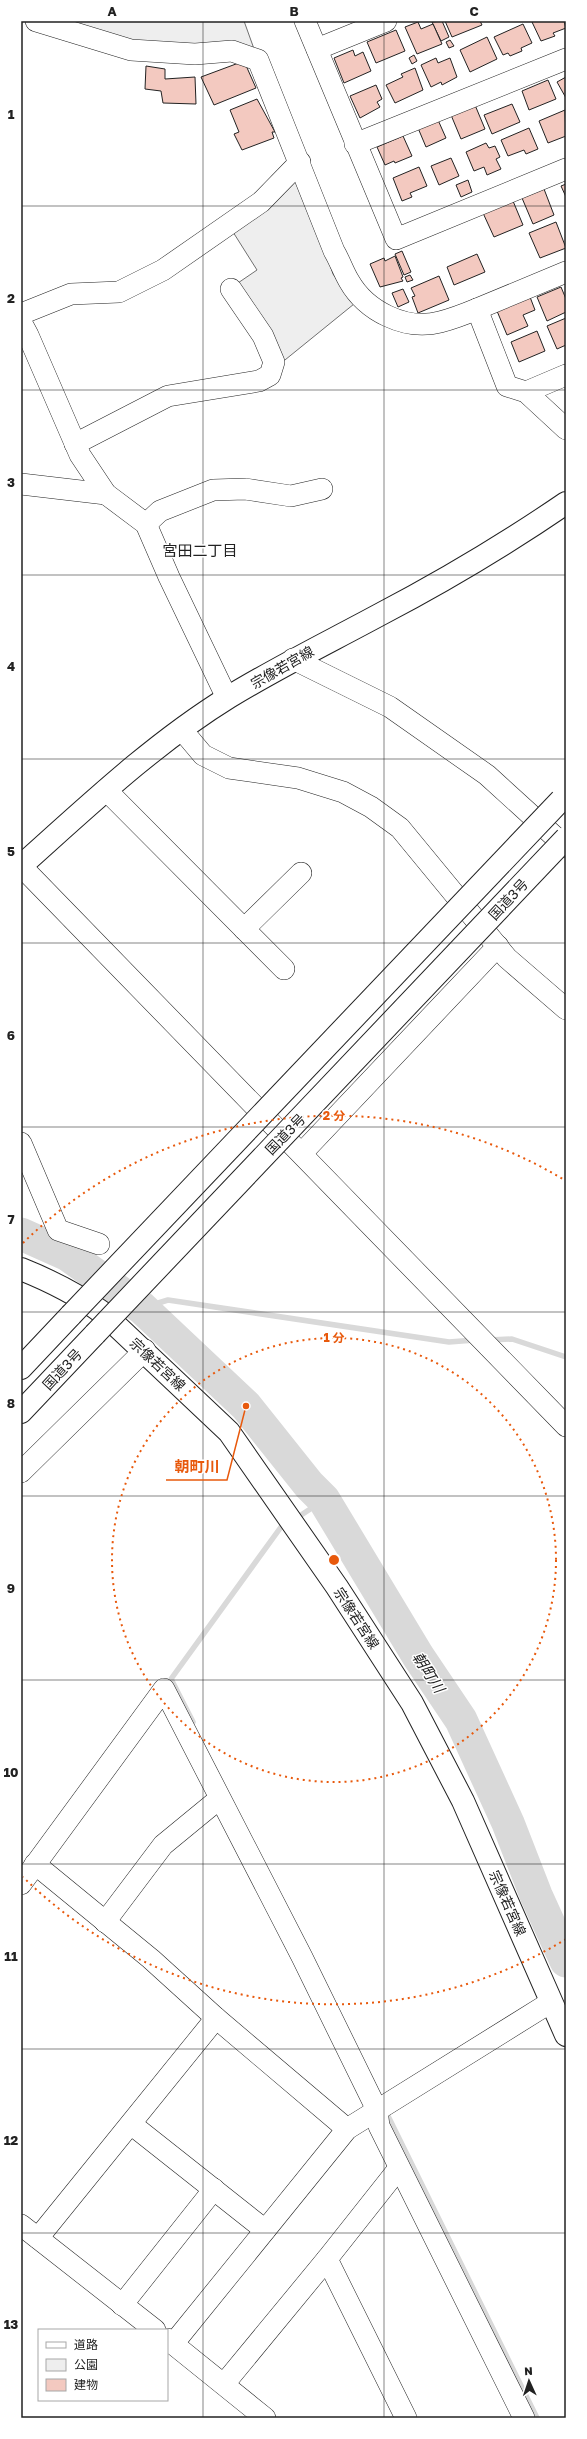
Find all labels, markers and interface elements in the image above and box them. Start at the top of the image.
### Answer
text: A [107,3,117,19]
text: B [289,3,299,19]
text: C [469,3,479,19]
text: 1 [8,106,15,122]
text: 2 [7,290,15,306]
text: 3 [7,474,15,490]
district label: 宮田二丁目 [162,541,238,559]
street label: 宗像若宮線 [247,642,317,692]
text: 4 [7,658,15,674]
text: 5 [7,843,15,859]
street label: 国道3号 [485,875,531,923]
text: 6 [7,1027,15,1043]
text: 2 分 [323,1108,345,1123]
street label: 国道3号 [261,1110,309,1158]
text: 7 [7,1211,15,1227]
text: 1 分 [323,1330,345,1345]
street label: 宗像若宮線 [127,1334,189,1394]
street label: 国道3号 [39,1345,85,1393]
text: 8 [7,1395,15,1411]
callout: 朝町川 [166,1453,227,1480]
text: 朝町川 [174,1457,220,1475]
centre of rings [327,1553,341,1567]
text: 9 [7,1580,15,1596]
street label: 宗像若宮線 [331,1584,383,1652]
water label: 朝町川 [409,1648,450,1697]
text: 10 [3,1764,19,1780]
street label: 宗像若宮線 [486,1868,530,1938]
text: 11 [4,1948,18,1964]
text: 12 [4,2132,18,2148]
text: 13 [4,2316,18,2332]
legend [38,2329,168,2401]
text: 道路 [74,2337,98,2352]
text: 公園 [74,2357,98,2372]
north arrow [509,2361,549,2401]
text: N [524,2364,533,2377]
text: 建物 [74,2377,98,2392]

